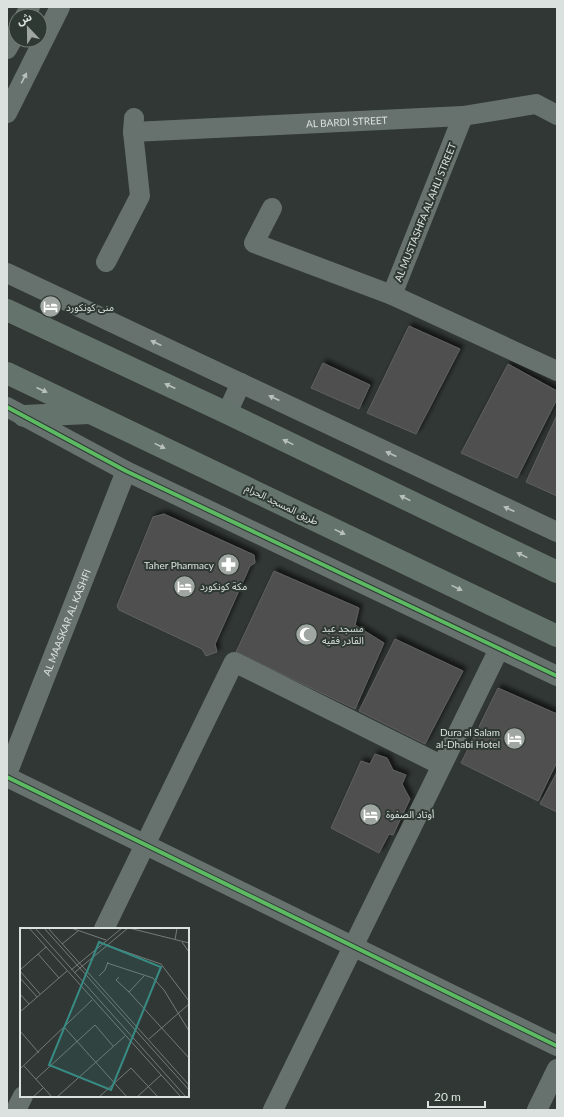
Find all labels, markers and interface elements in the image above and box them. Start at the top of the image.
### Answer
north arrow [8,8,48,48]
text: ش [15,9,34,28]
one-way arrow [21,73,28,84]
street label: AL BARDI STREET [306,114,388,130]
street label: AL MUSTASHFA AL AHLI STREET [392,141,458,283]
hotel icon: منى كونكورد [38,294,64,320]
place label: منى كونكورد [66,301,114,314]
one-way arrow [150,340,162,346]
one-way arrow [164,383,176,389]
one-way arrow [37,387,48,393]
one-way arrow [268,395,279,401]
one-way arrow [282,439,293,445]
one-way arrow [154,443,165,449]
one-way arrow [386,451,397,457]
street label: طريق المسجد الحرام [242,481,321,530]
one-way arrow [399,495,410,501]
one-way arrow [503,506,515,512]
one-way arrow [334,529,346,535]
pharmacy icon: Taher Pharmacy [216,552,242,578]
one-way arrow [516,552,528,558]
place label: Taher Pharmacy [144,559,215,571]
street label: AL MAASKAR AL KASHFI [40,567,93,677]
hotel icon: مكة كونكورد [171,573,197,599]
place label: مكة كونكورد [200,580,247,593]
one-way arrow [451,585,463,591]
mosque icon: مسجد عبد القادر فقيه [294,621,320,647]
place label: مسجد عبد القادر فقيه [322,622,364,647]
hotel icon: Dura al Salam al-Dhabi Hotel [502,725,528,751]
place label: Dura al Salam al-Dhabi Hotel [436,726,500,750]
hotel icon: أوتاد الصفوة [357,801,383,827]
place label: أوتاد الصفوة [386,808,435,821]
inset map [20,928,189,1097]
scale bar [428,1083,485,1109]
text: 20 m [434,1089,461,1104]

